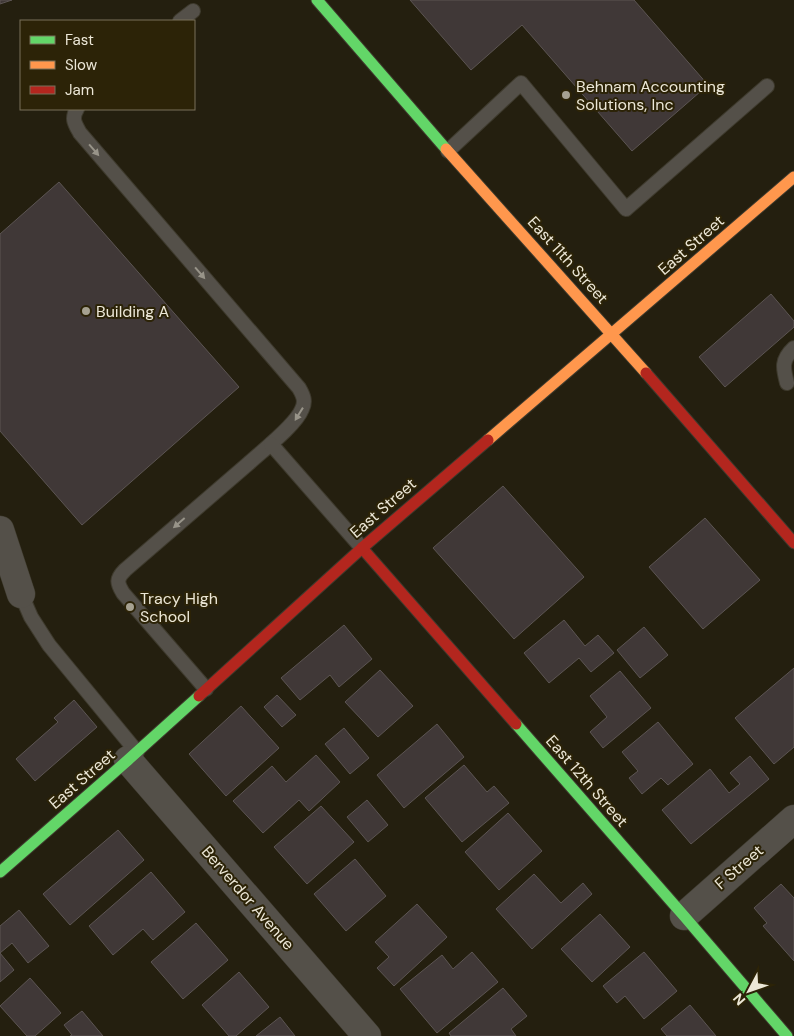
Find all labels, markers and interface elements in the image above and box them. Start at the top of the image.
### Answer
legend [20,20,195,110]
text: Fast [65,30,94,50]
text: Slow [65,55,98,75]
place label: Behnam Accounting Solutions, Inc [576,76,725,115]
text: Jam [65,80,94,100]
marker: Behnam Accounting Solutions, Inc [560,89,572,101]
one-way arrow [89,143,100,156]
street label: East Street [653,210,729,280]
street label: East 11th Street [523,212,613,308]
one-way arrow [195,266,206,279]
place label: Building A [96,301,169,322]
marker: Building A [80,305,92,317]
one-way arrow [294,407,303,420]
street label: East Street [345,473,421,543]
one-way arrow [174,517,186,529]
place label: Tracy High School [140,588,218,627]
marker: Tracy High School [124,601,136,613]
street label: East 12th Street [541,731,633,831]
street label: East Street [44,744,120,814]
street label: F Street [710,840,768,894]
street label: Berverdor Avenue [197,842,299,954]
north arrow [724,966,774,1016]
text: N [729,990,749,1009]

